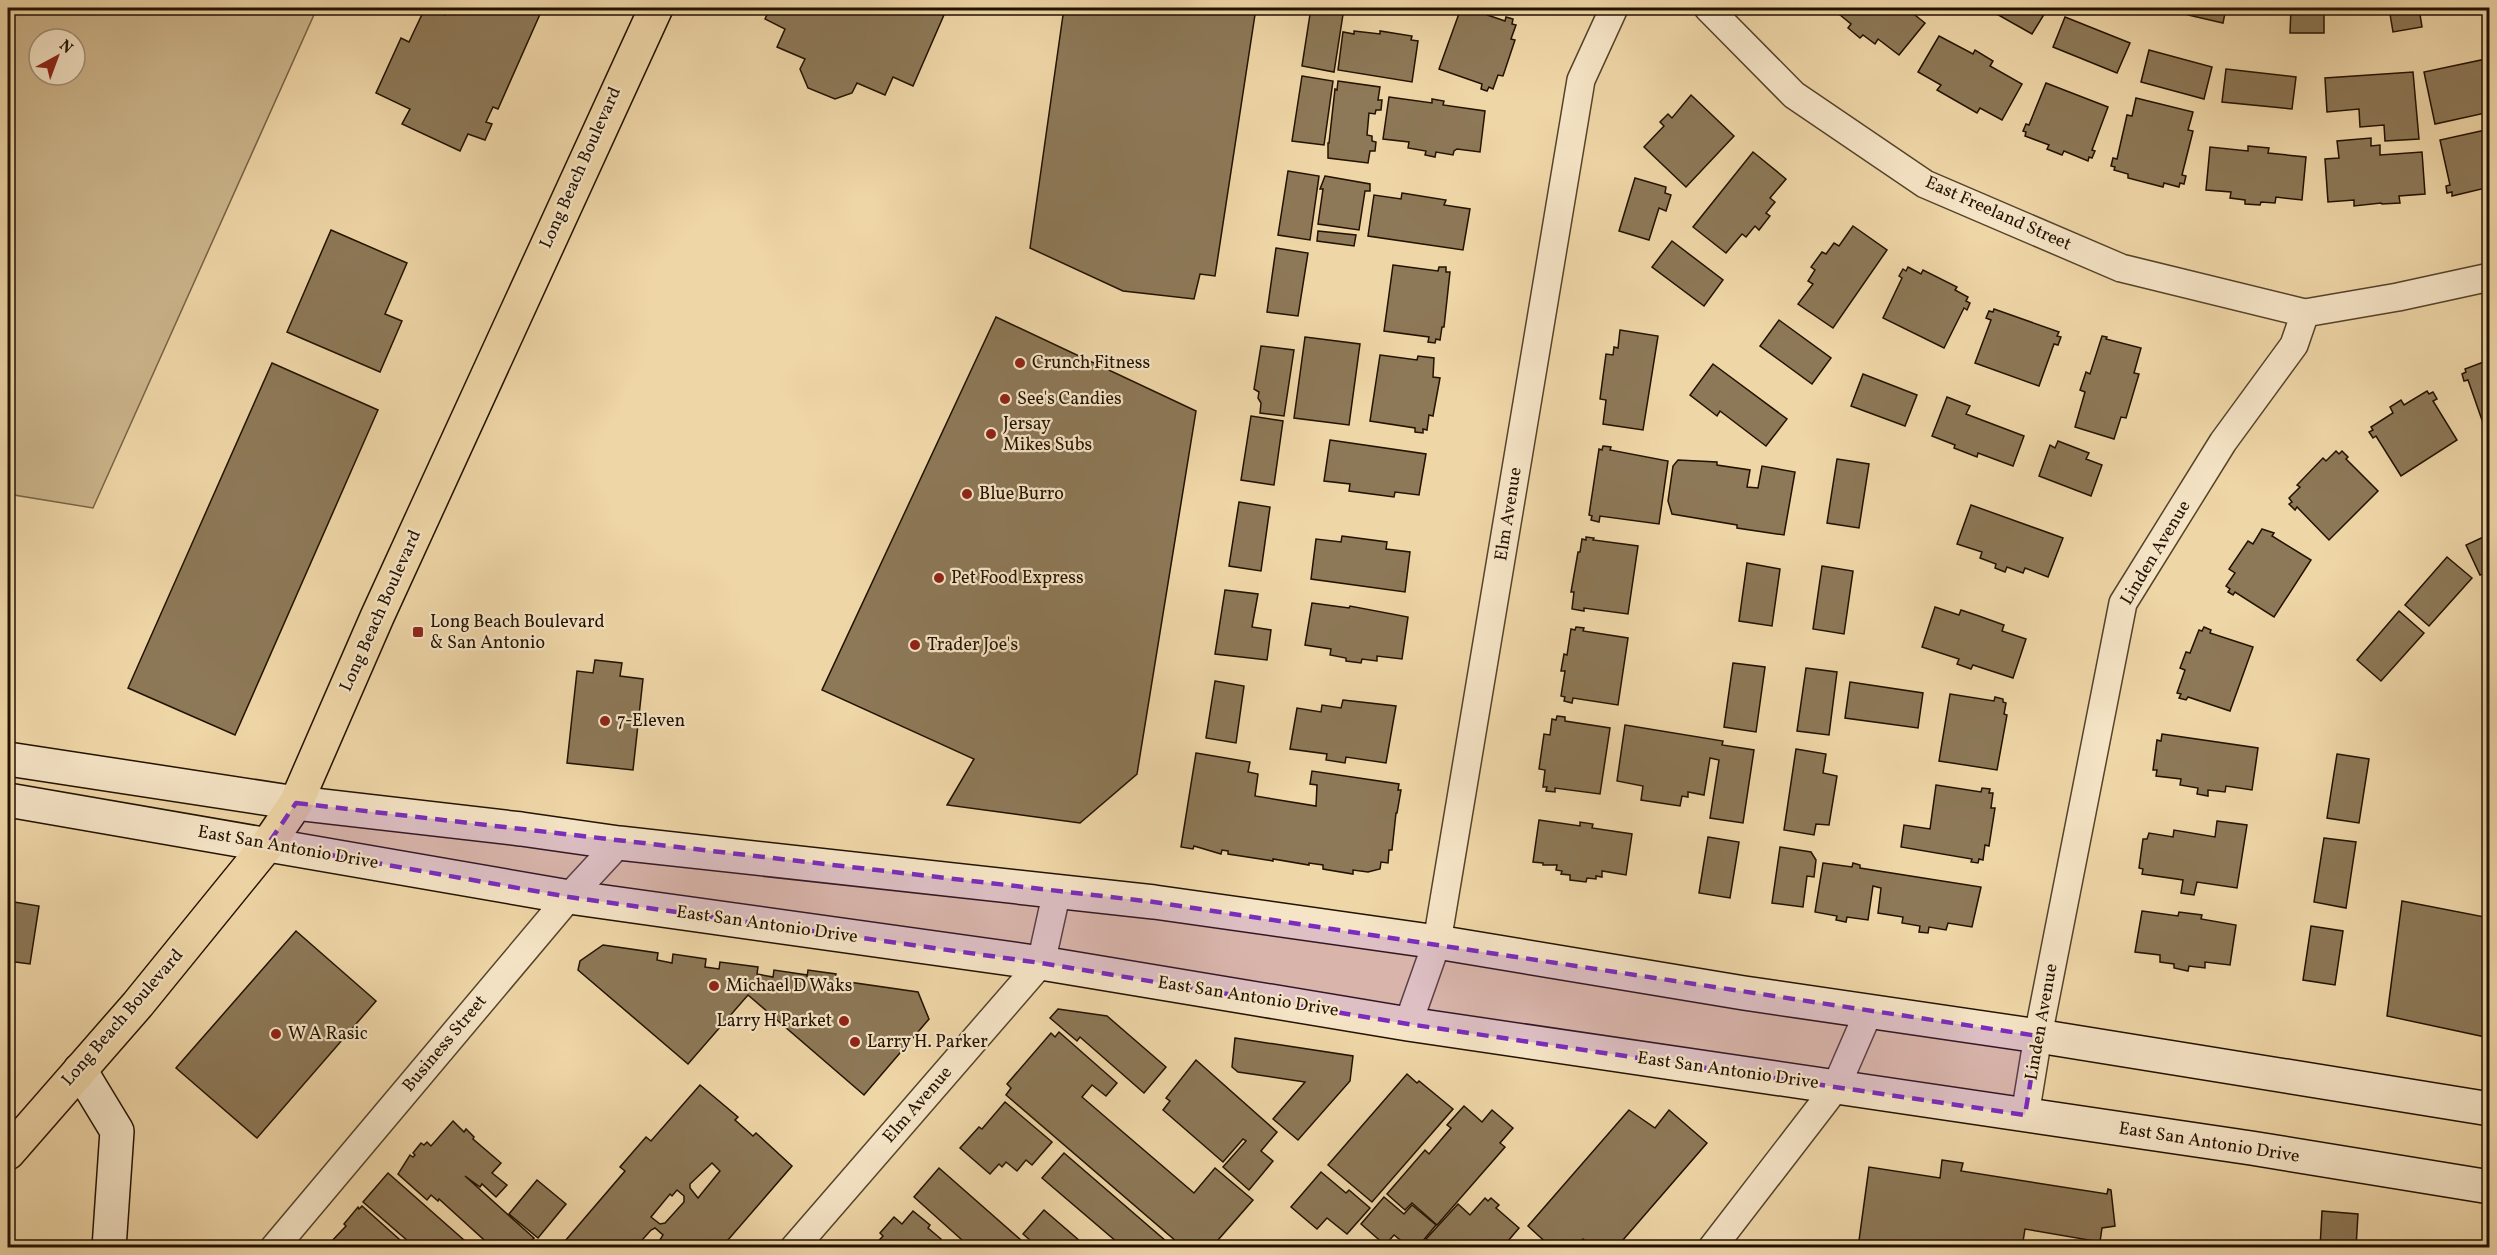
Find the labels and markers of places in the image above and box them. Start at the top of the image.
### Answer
place label: Crunch Fitness [1032,351,1150,376]
marker: Crunch Fitness [1013,356,1027,370]
place label: See's Candies [1017,387,1122,412]
marker: See's Candies [998,392,1012,406]
place label: Jersay Mikes Subs [1003,412,1092,458]
marker: Jersay Mikes Subs [984,427,998,441]
place label: Blue Burro [979,482,1064,507]
marker: Blue Burro [960,487,974,501]
place label: Pet Food Express [951,566,1084,591]
marker: Pet Food Express [932,571,946,585]
place label: Long Beach Boulevard & San Antonio [430,610,605,656]
marker: Long Beach Boulevard & San Antonio [411,625,425,639]
place label: Trader Joe's [927,633,1018,658]
marker: Trader Joe's [908,638,922,652]
place label: 7-Eleven [617,709,685,734]
marker: 7-Eleven [598,714,612,728]
place label: Michael D Waks [726,974,852,999]
marker: Michael D Waks [707,979,721,993]
place label: Larry H Parket [717,1009,832,1034]
marker: Larry H Parket [837,1014,851,1028]
place label: W A Rasic [288,1022,368,1047]
marker: W A Rasic [269,1027,283,1041]
place label: Larry H. Parker [867,1030,988,1055]
marker: Larry H. Parker [848,1035,862,1049]

